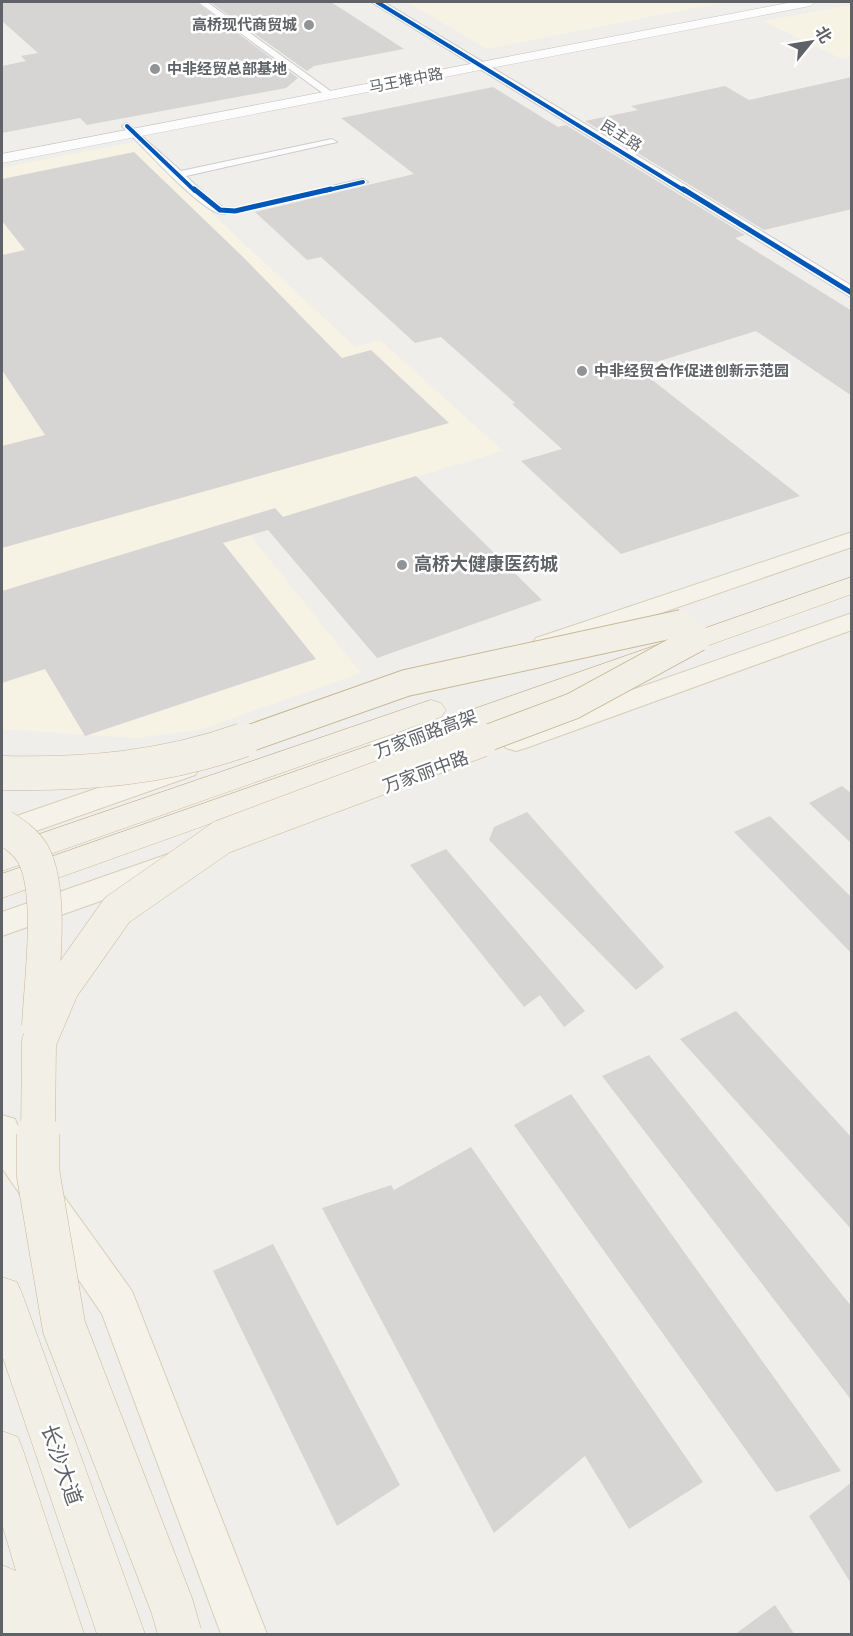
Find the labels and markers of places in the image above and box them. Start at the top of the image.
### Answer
place label: 高桥现代商贸城 [192,16,297,33]
marker: 高桥现代商贸城 [302,18,316,32]
place label: 中非经贸总部基地 [167,60,287,77]
marker: 中非经贸总部基地 [148,62,162,76]
place label: 中非经贸合作促进创新示范园 [594,362,789,379]
marker: 中非经贸合作促进创新示范园 [575,364,589,378]
place label: 高桥大健康医药城 [414,554,558,574]
marker: 高桥大健康医药城 [395,558,409,572]

